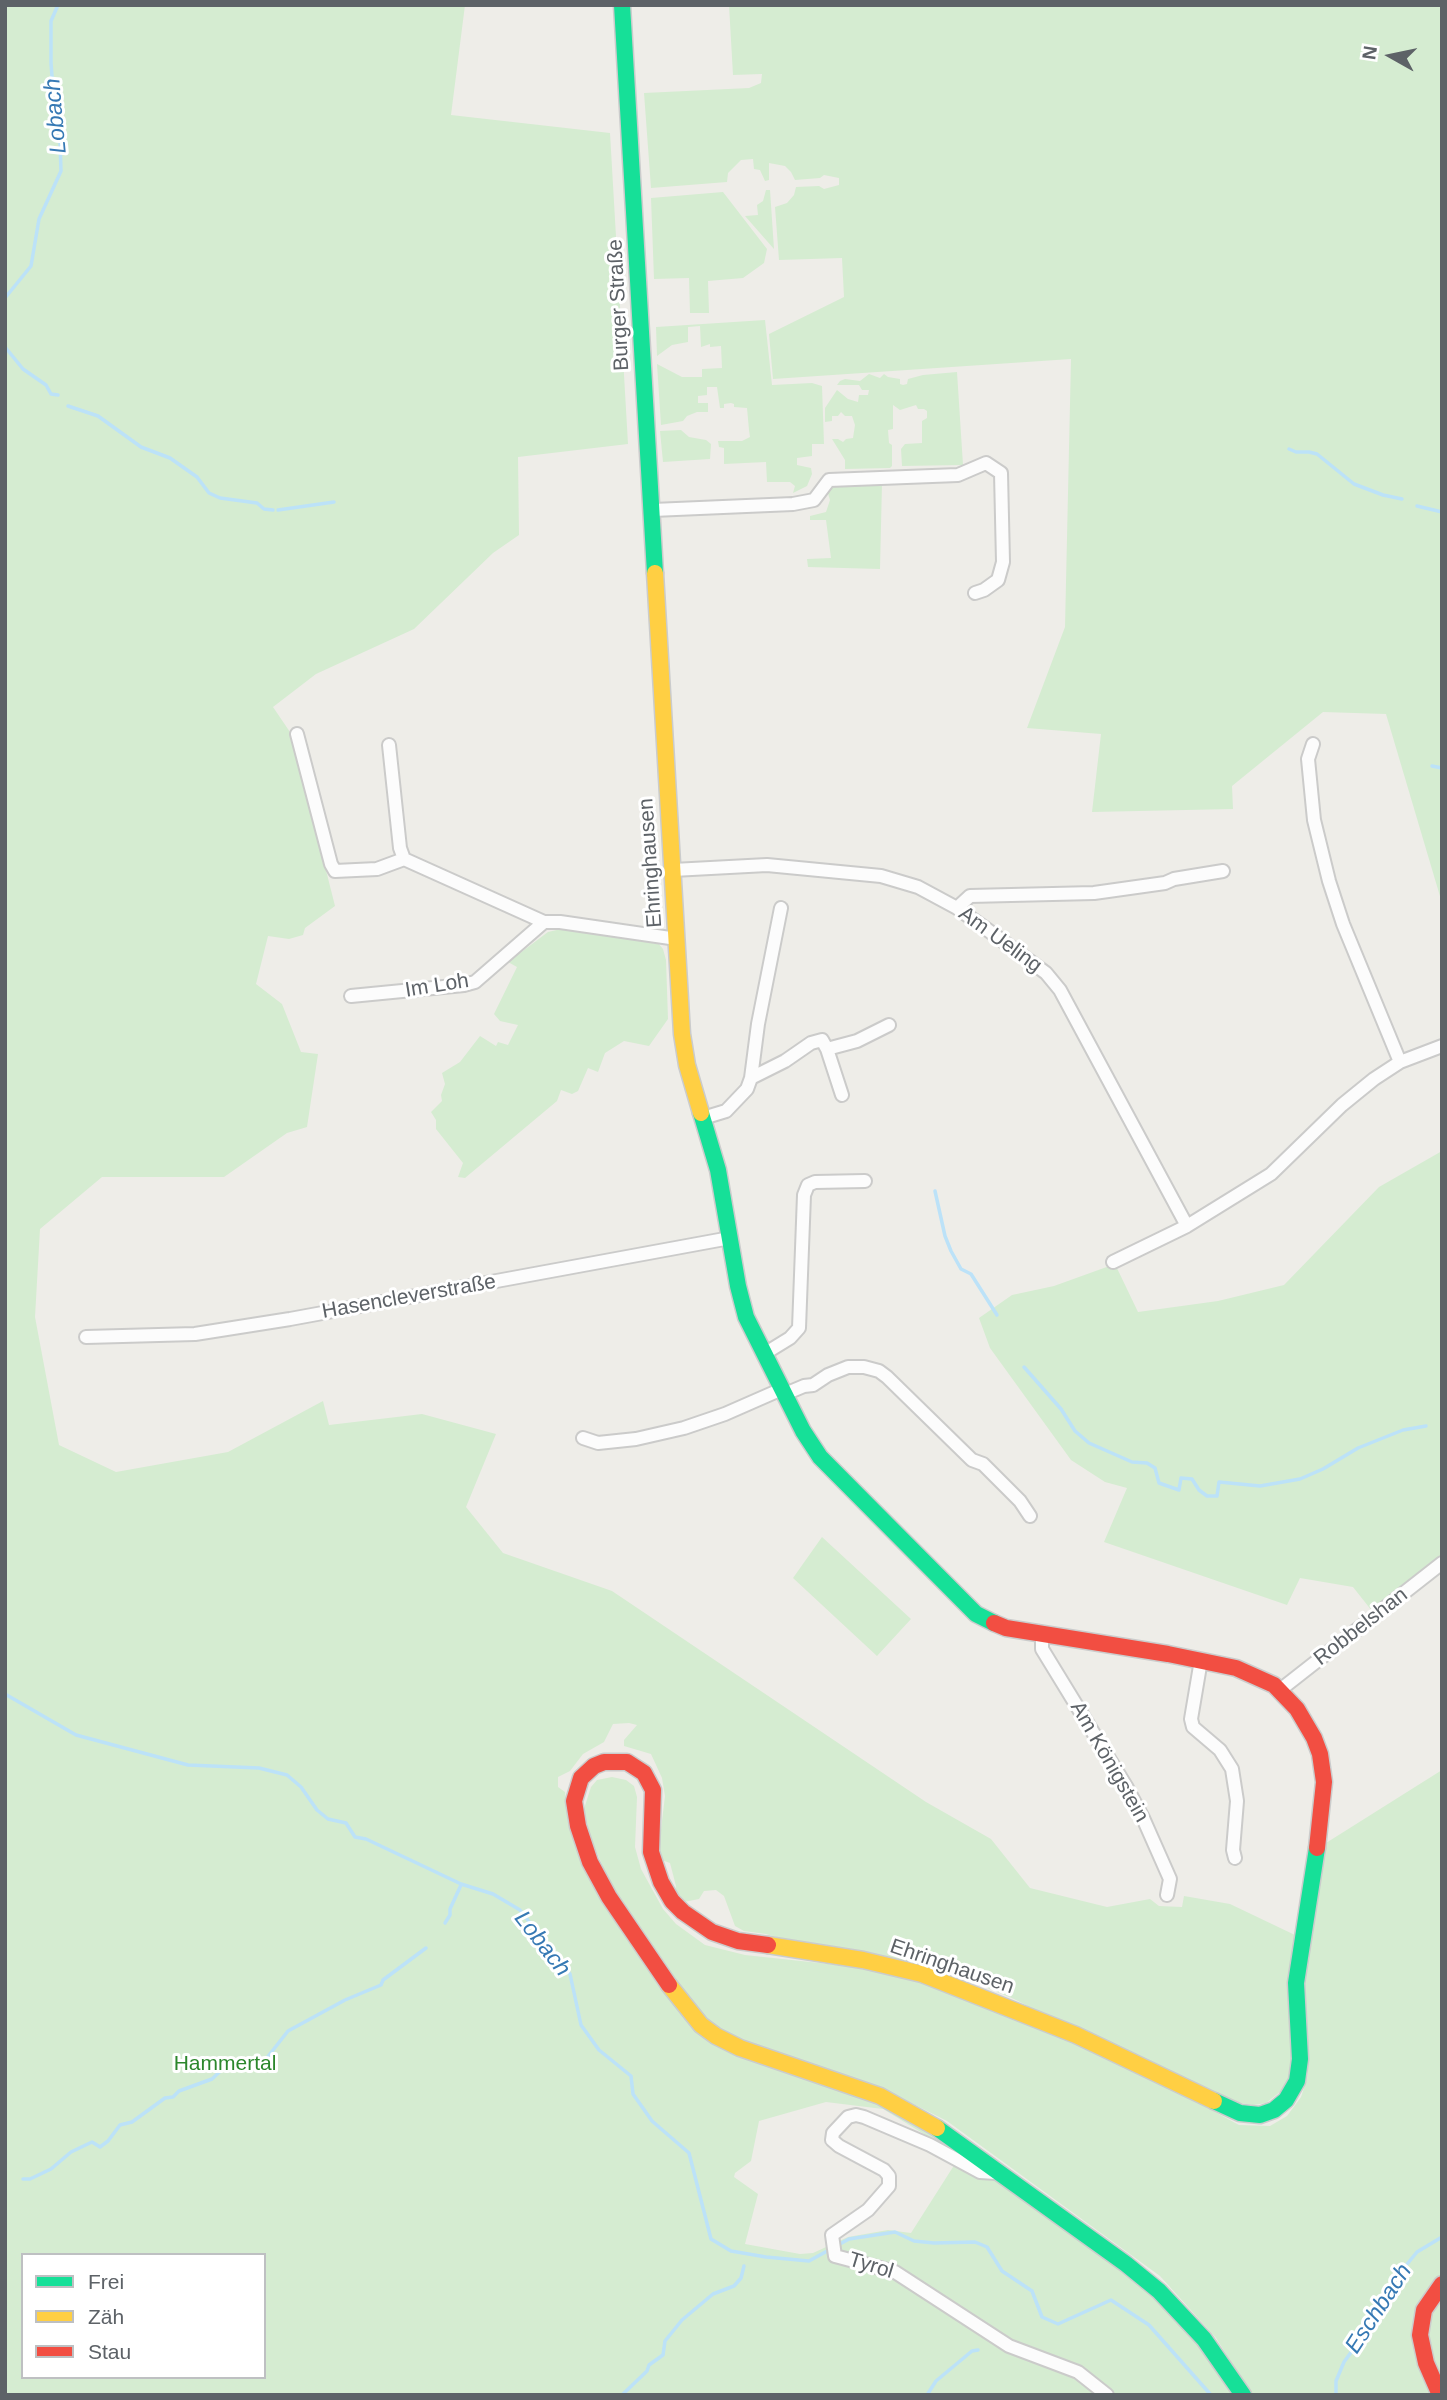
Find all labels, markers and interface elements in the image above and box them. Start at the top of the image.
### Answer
north arrow [1356,21,1426,91]
text: N [1358,44,1381,61]
water label: Lobach [39,77,73,155]
street label: Burger Straße [603,238,635,372]
street label: Ehringhausen [634,797,668,929]
street label: Am Ueling [953,901,1047,979]
street label: Im Loh [403,969,471,1003]
street label: Hasencleverstraße [320,1269,498,1325]
street label: Robbelshan [1309,1583,1413,1671]
street label: Am Königstein [1064,1697,1154,1827]
water label: Lobach [508,1906,576,1982]
street label: Ehringhausen [887,1934,1017,2000]
park label: Hammertal [174,2051,276,2077]
street label: Tyrol [846,2247,896,2285]
legend [21,2253,266,2379]
water label: Eschbach [1340,2259,1418,2359]
text: Frei [88,2270,124,2293]
text: Zäh [88,2305,124,2328]
text: Stau [88,2340,131,2363]

